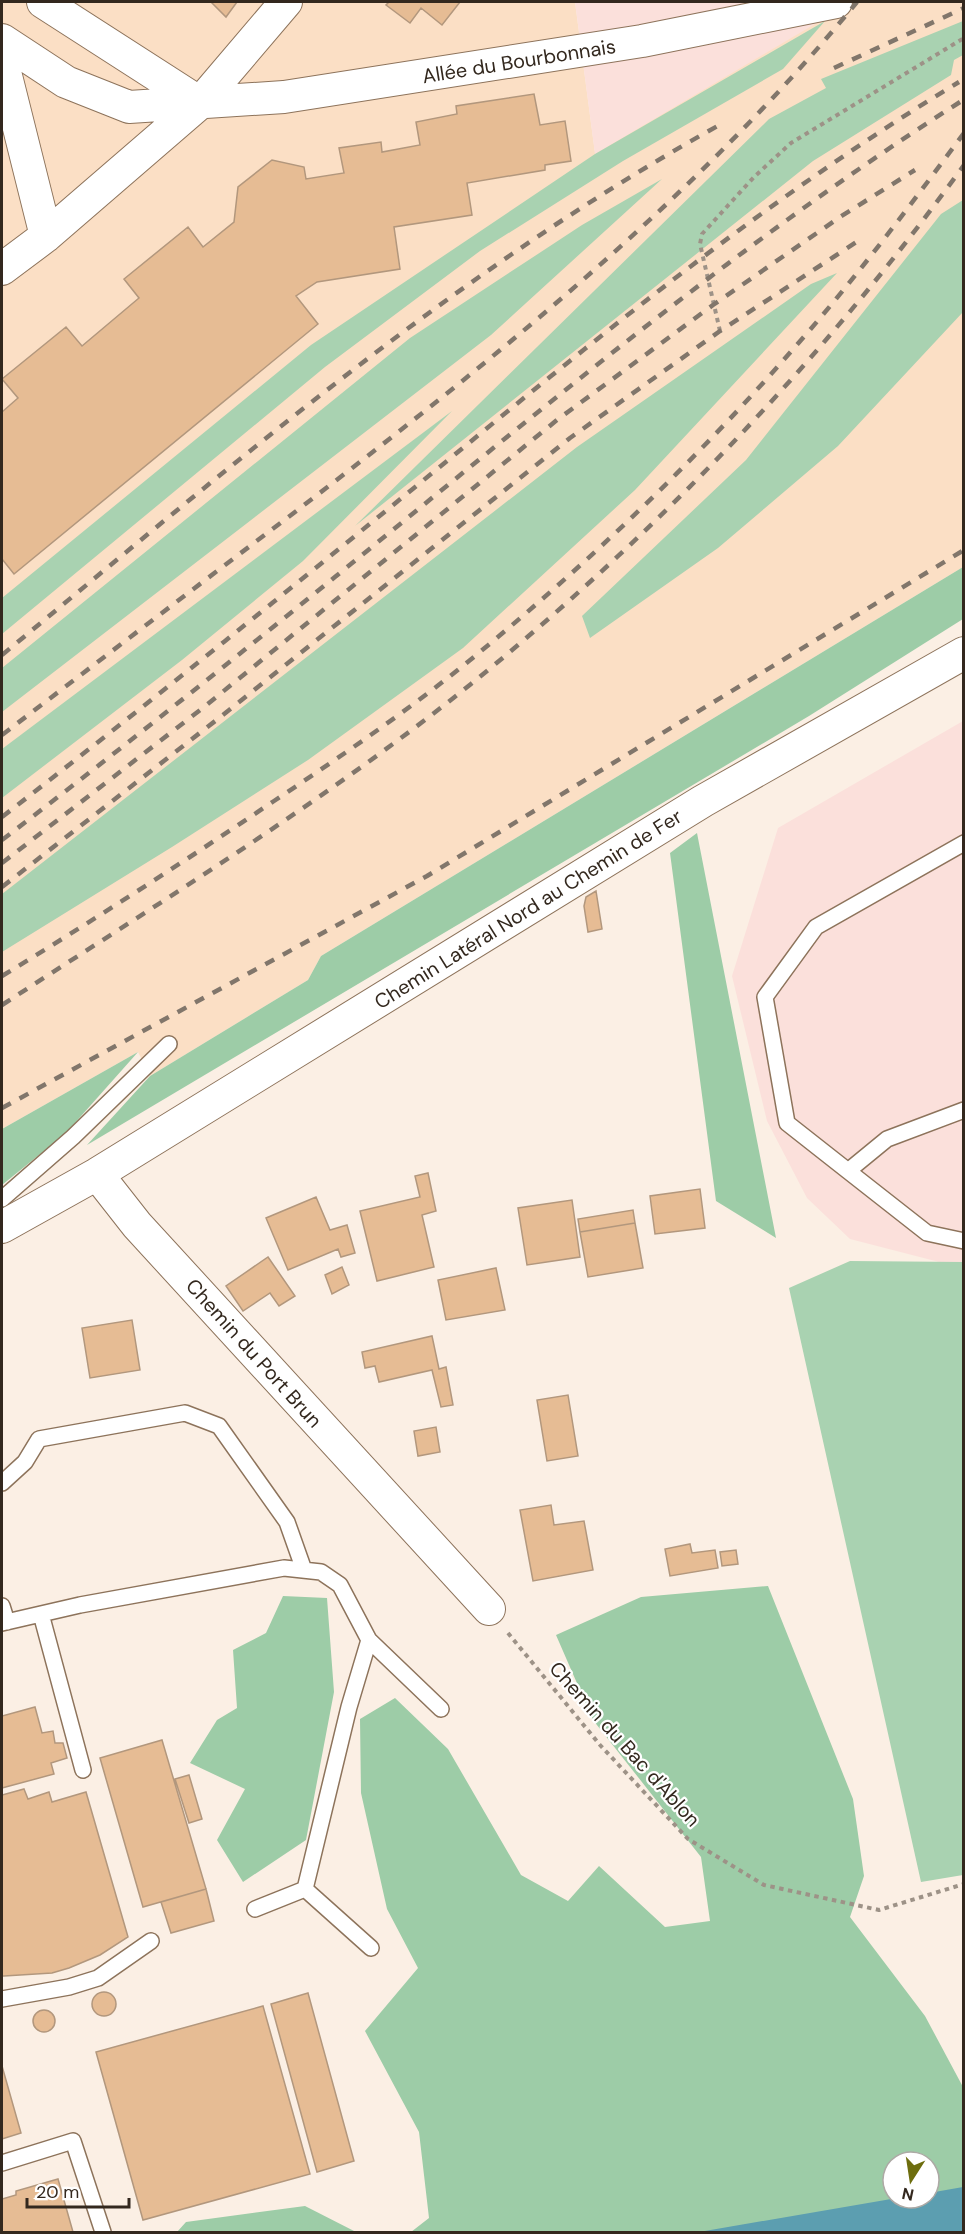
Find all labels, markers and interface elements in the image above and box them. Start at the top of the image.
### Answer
street label: Allée du Bourbonnais [420,33,618,89]
street label: Chemin Latéral Nord au Chemin de Fer [369,803,687,1015]
street label: Chemin du Port Brun [180,1273,328,1433]
street label: Chemin du Bac d'Ablon [544,1656,706,1832]
north arrow [881,2150,941,2210]
scale bar [27,2171,129,2209]
text: 20 m [36,2180,79,2204]
text: N [900,2183,916,2206]

